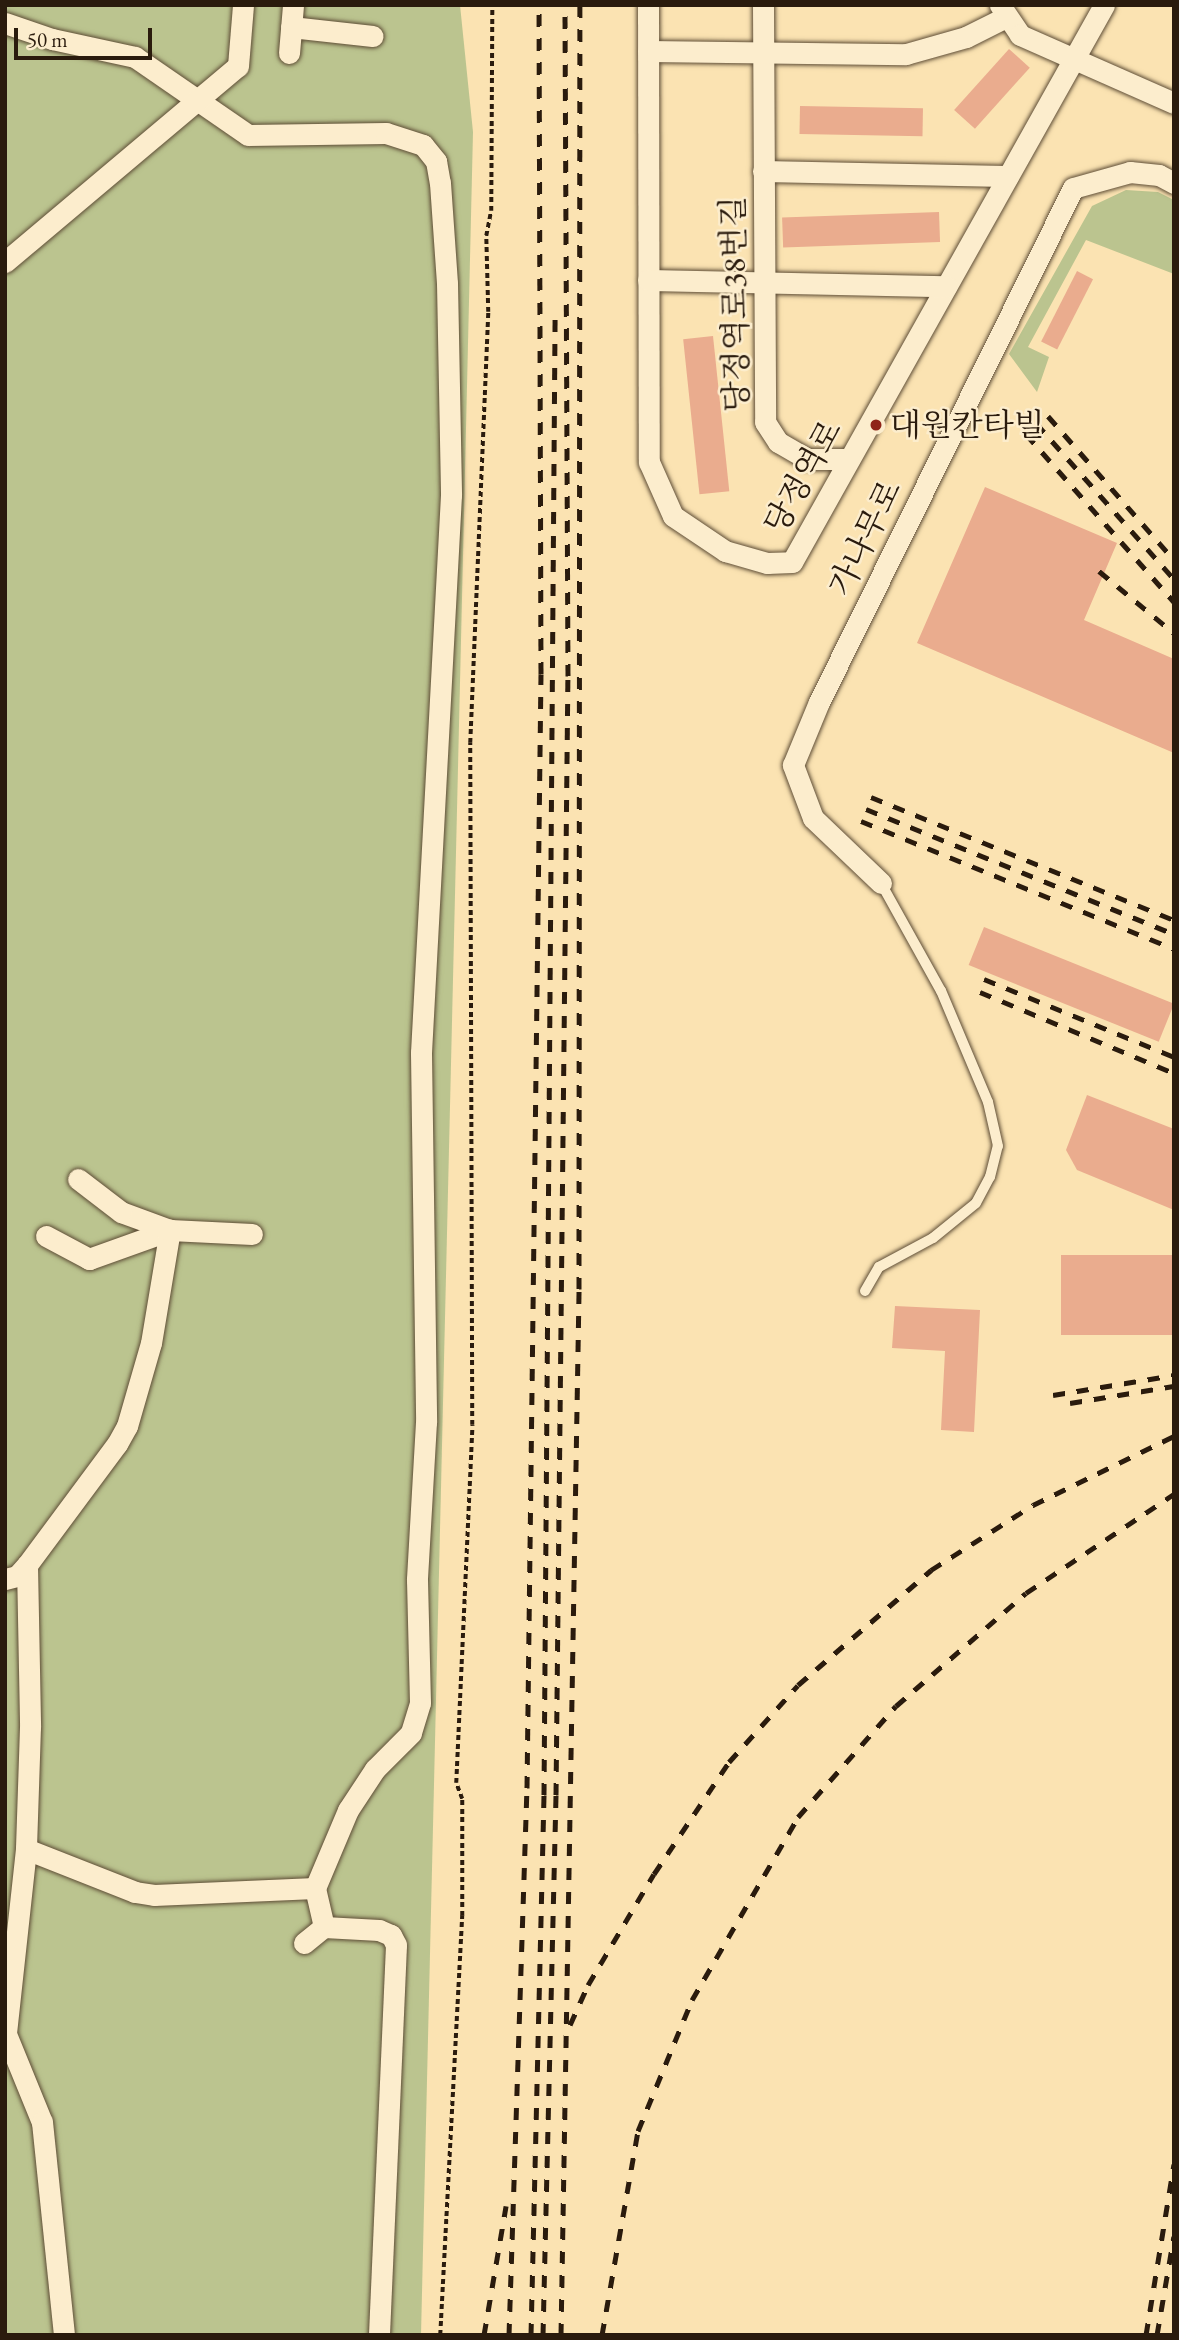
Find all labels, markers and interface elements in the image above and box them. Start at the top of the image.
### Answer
scale bar [18,14,156,58]
text: 50 m [27,26,68,53]
street label: 당정역로38번길 [714,196,756,412]
place label: 대원칸타빌 [890,406,1045,444]
street label: 당정역로 [756,414,850,540]
marker: 대원칸타빌 [868,417,884,433]
street label: 가나무로 [821,474,909,602]

